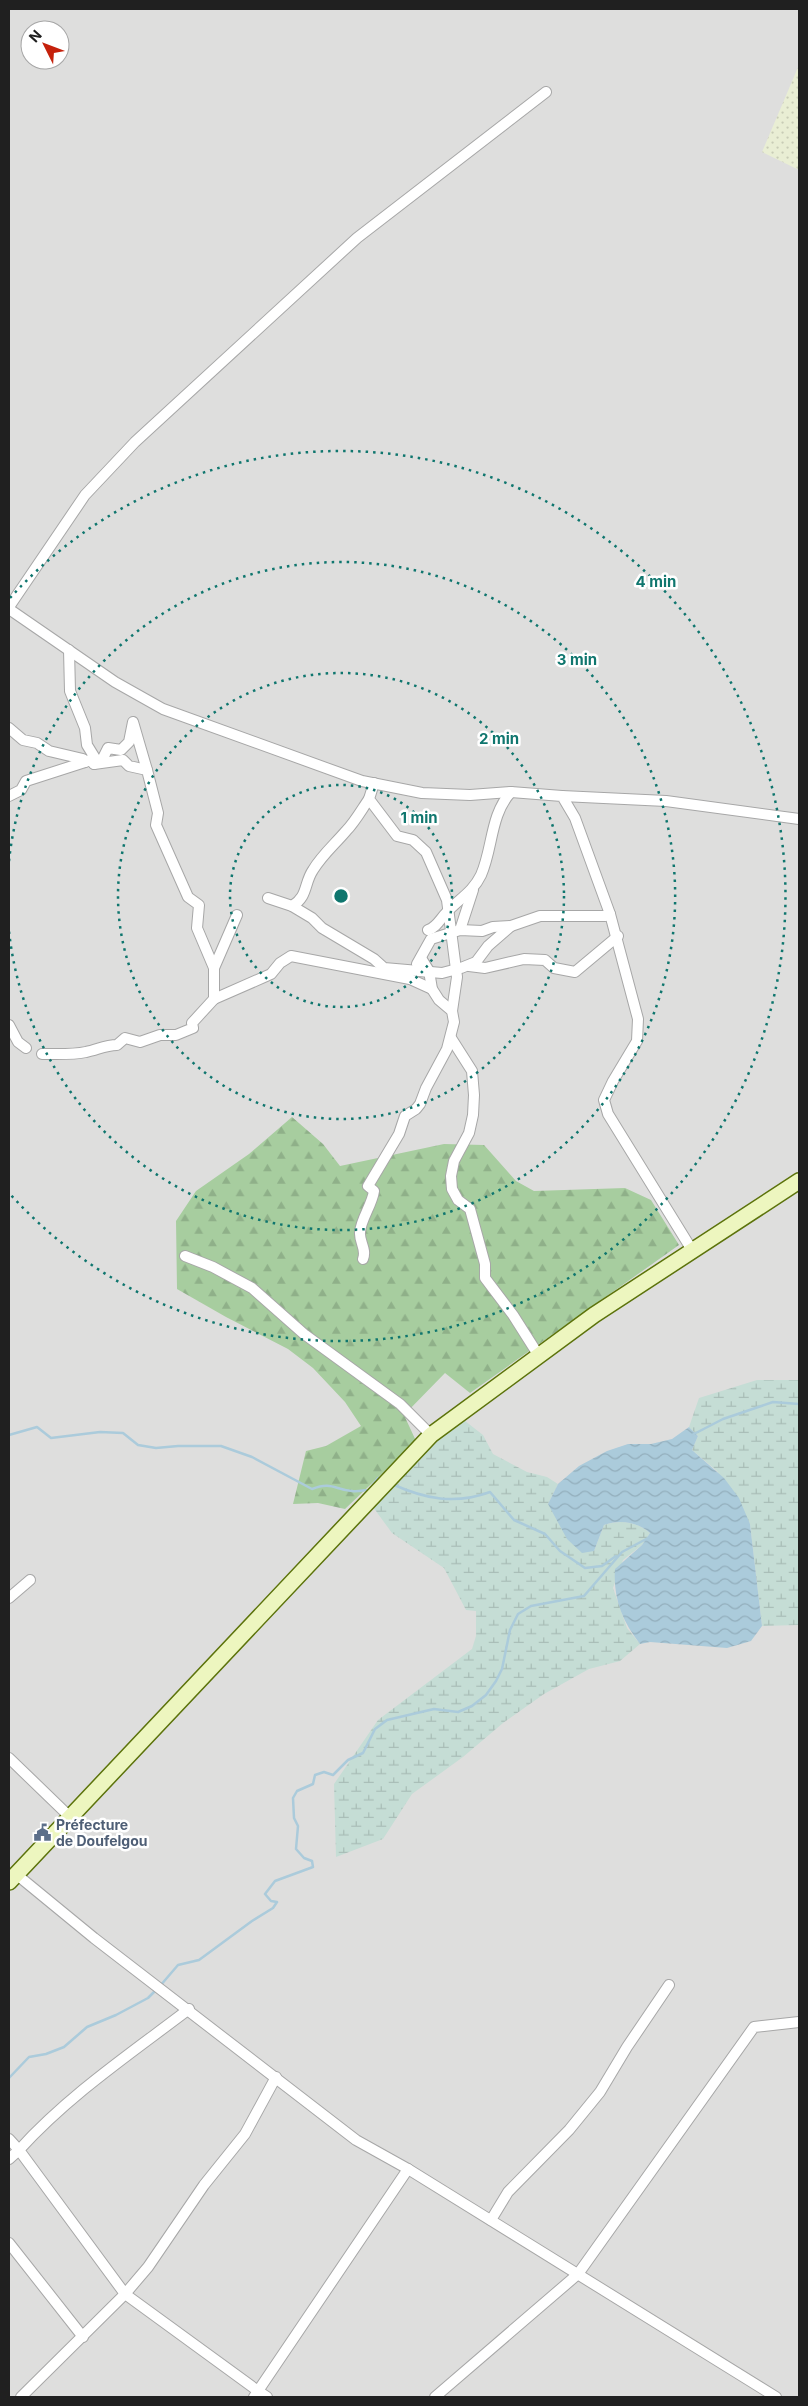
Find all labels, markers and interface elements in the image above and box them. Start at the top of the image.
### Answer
north arrow [20,20,70,70]
text: N [25,26,45,46]
text: 4 min [636,572,676,591]
text: 3 min [557,650,597,669]
text: 2 min [479,729,519,748]
text: 1 min [400,808,438,827]
centre of rings [332,887,350,905]
place label: Préfecture de Doufelgou [56,1816,147,1849]
public building icon: Préfecture de Doufelgou [32,1822,52,1842]

